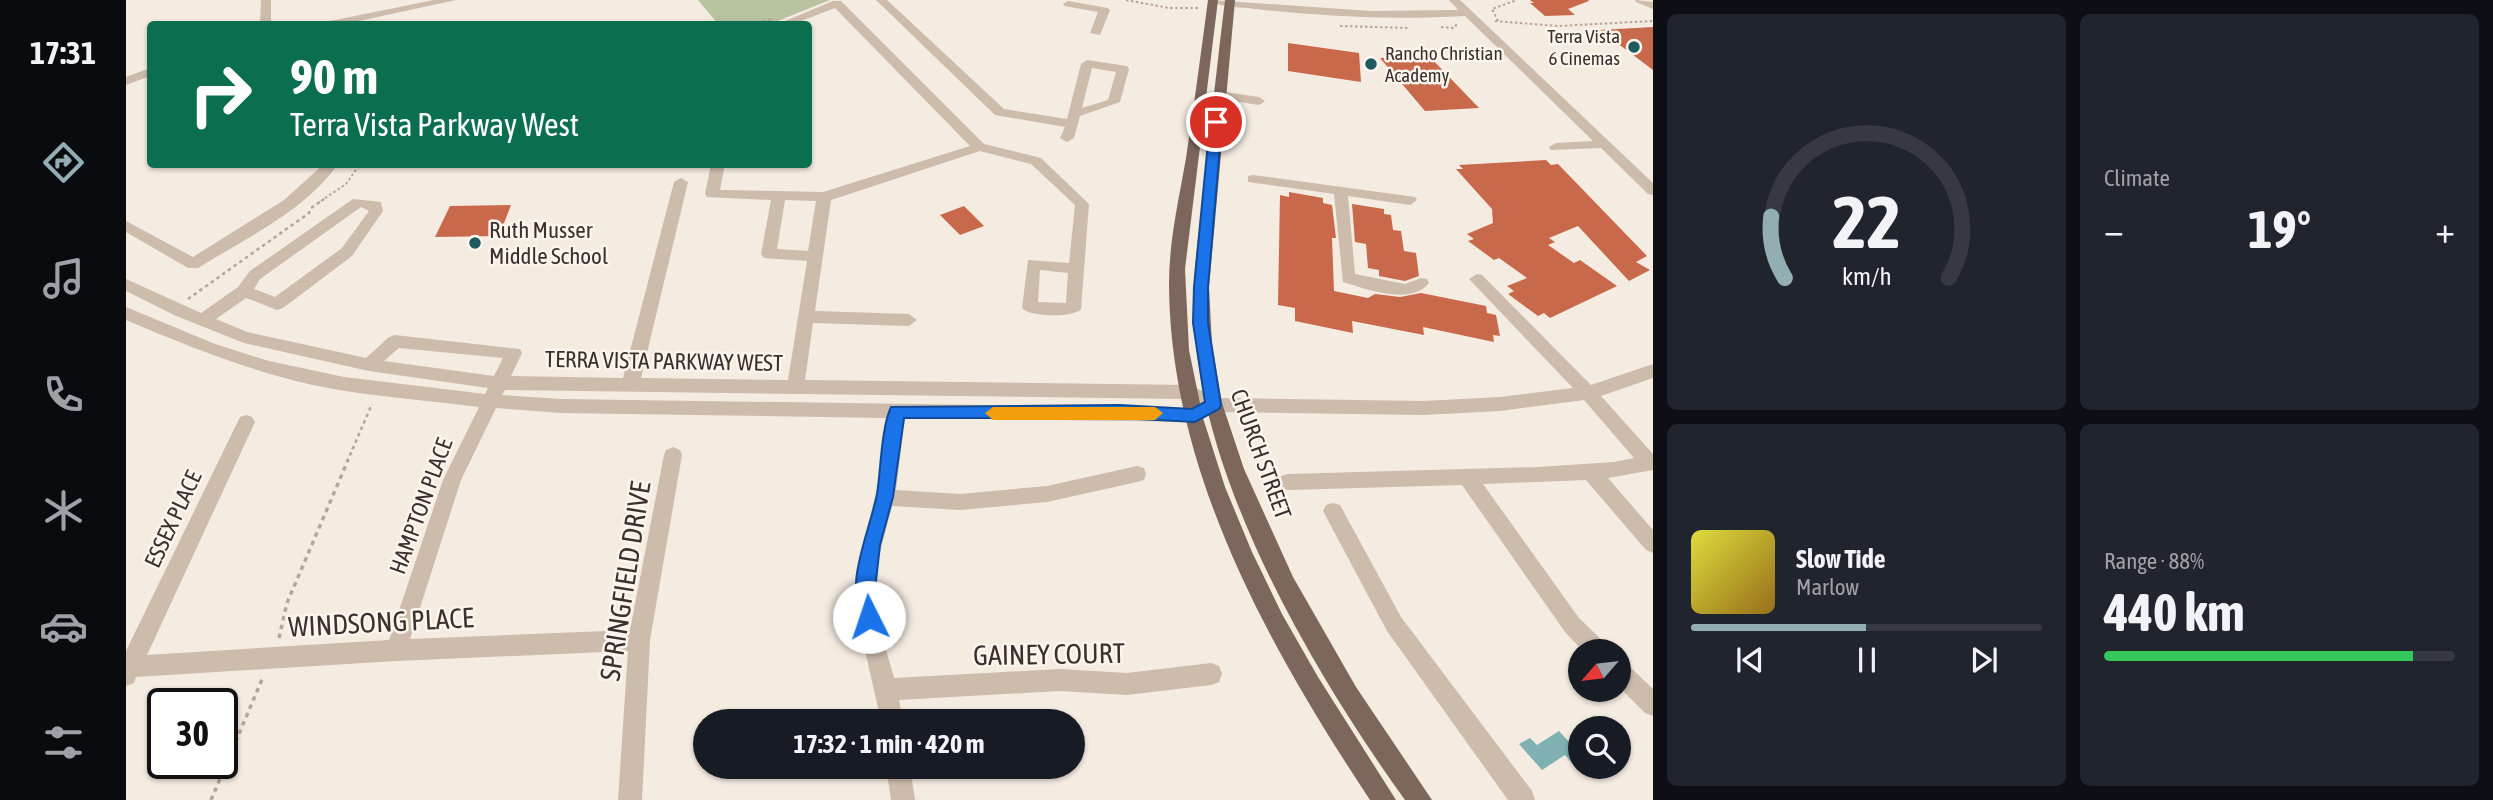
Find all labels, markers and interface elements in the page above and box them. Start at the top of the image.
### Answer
place label: Terra Vista 6 Cinemas [1547,25,1620,69]
text: 17:31 [30,34,96,71]
marker: Terra Vista 6 Cinemas [1626,39,1642,55]
place label: Rancho Christian Academy [1385,42,1503,86]
text: 90 m [290,48,378,104]
icon: right [175,49,266,140]
marker: Rancho Christian Academy [1363,56,1379,72]
pin [1186,92,1246,152]
icon: arrive [1197,103,1235,141]
text: Terra Vista Parkway West [290,106,579,143]
icon: directions [39,138,88,187]
text: Climate [2104,165,2170,191]
text: 22 [1832,180,1901,263]
text: 19° [2248,199,2311,259]
text: − [2104,208,2124,251]
text: + [2435,208,2455,251]
place label: Ruth Musser Middle School [489,217,608,269]
marker: Ruth Musser Middle School [467,235,483,251]
icon: music [39,254,88,303]
text: km/h [1842,262,1891,290]
street label: TERRA VISTA PARKWAY WEST [545,346,783,376]
icon: phone [39,370,88,419]
street label: CHURCH STREET [1225,385,1297,523]
street label: HAMPTON PLACE [384,434,458,577]
street label: ESSEX PLACE [139,466,207,572]
street label: SPRINGFIELD DRIVE [593,479,657,683]
icon: climate [39,486,88,535]
text: Slow Tide [1796,544,1886,574]
text: Range · 88% [2104,548,2204,574]
text: Marlow [1796,574,1859,600]
position arrow [832,580,906,654]
text: 440 km [2104,582,2245,642]
street label: WINDSONG PLACE [287,601,475,643]
icon: car [39,602,88,651]
street label: GAINEY COURT [973,637,1125,671]
north arrow [1568,639,1631,702]
map controls [1568,639,1631,779]
icon: previous [1731,641,1769,679]
icon: pause [1848,641,1886,679]
icon: next [1965,641,2003,679]
speed limit sign: 30 [147,688,238,779]
button: search [1568,716,1631,779]
icon: filters [39,718,88,767]
text: 17:32 · 1 min · 420 m [794,729,984,759]

